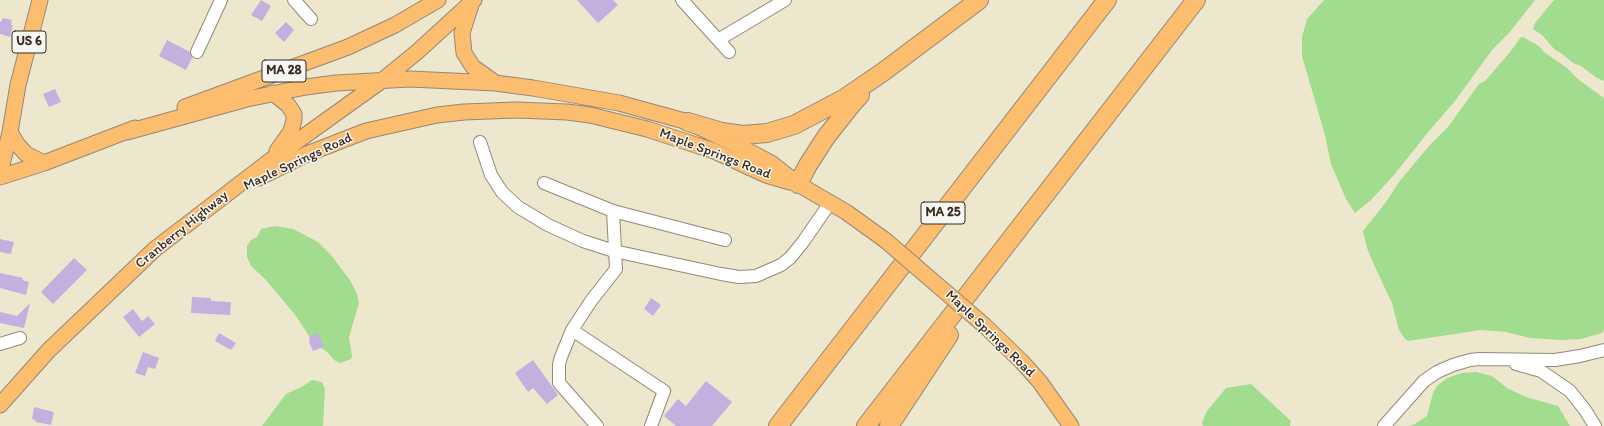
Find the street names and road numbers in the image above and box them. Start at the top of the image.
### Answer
road number: US 6 [12,31,46,53]
road number: MA 28 [262,60,306,82]
street label: Maple Springs Road [657,125,773,183]
street label: Maple Springs Road [241,129,355,195]
street label: Cranberry Highway [132,187,232,273]
road number: MA 25 [921,202,965,224]
street label: Maple Springs Road [942,287,1038,381]

